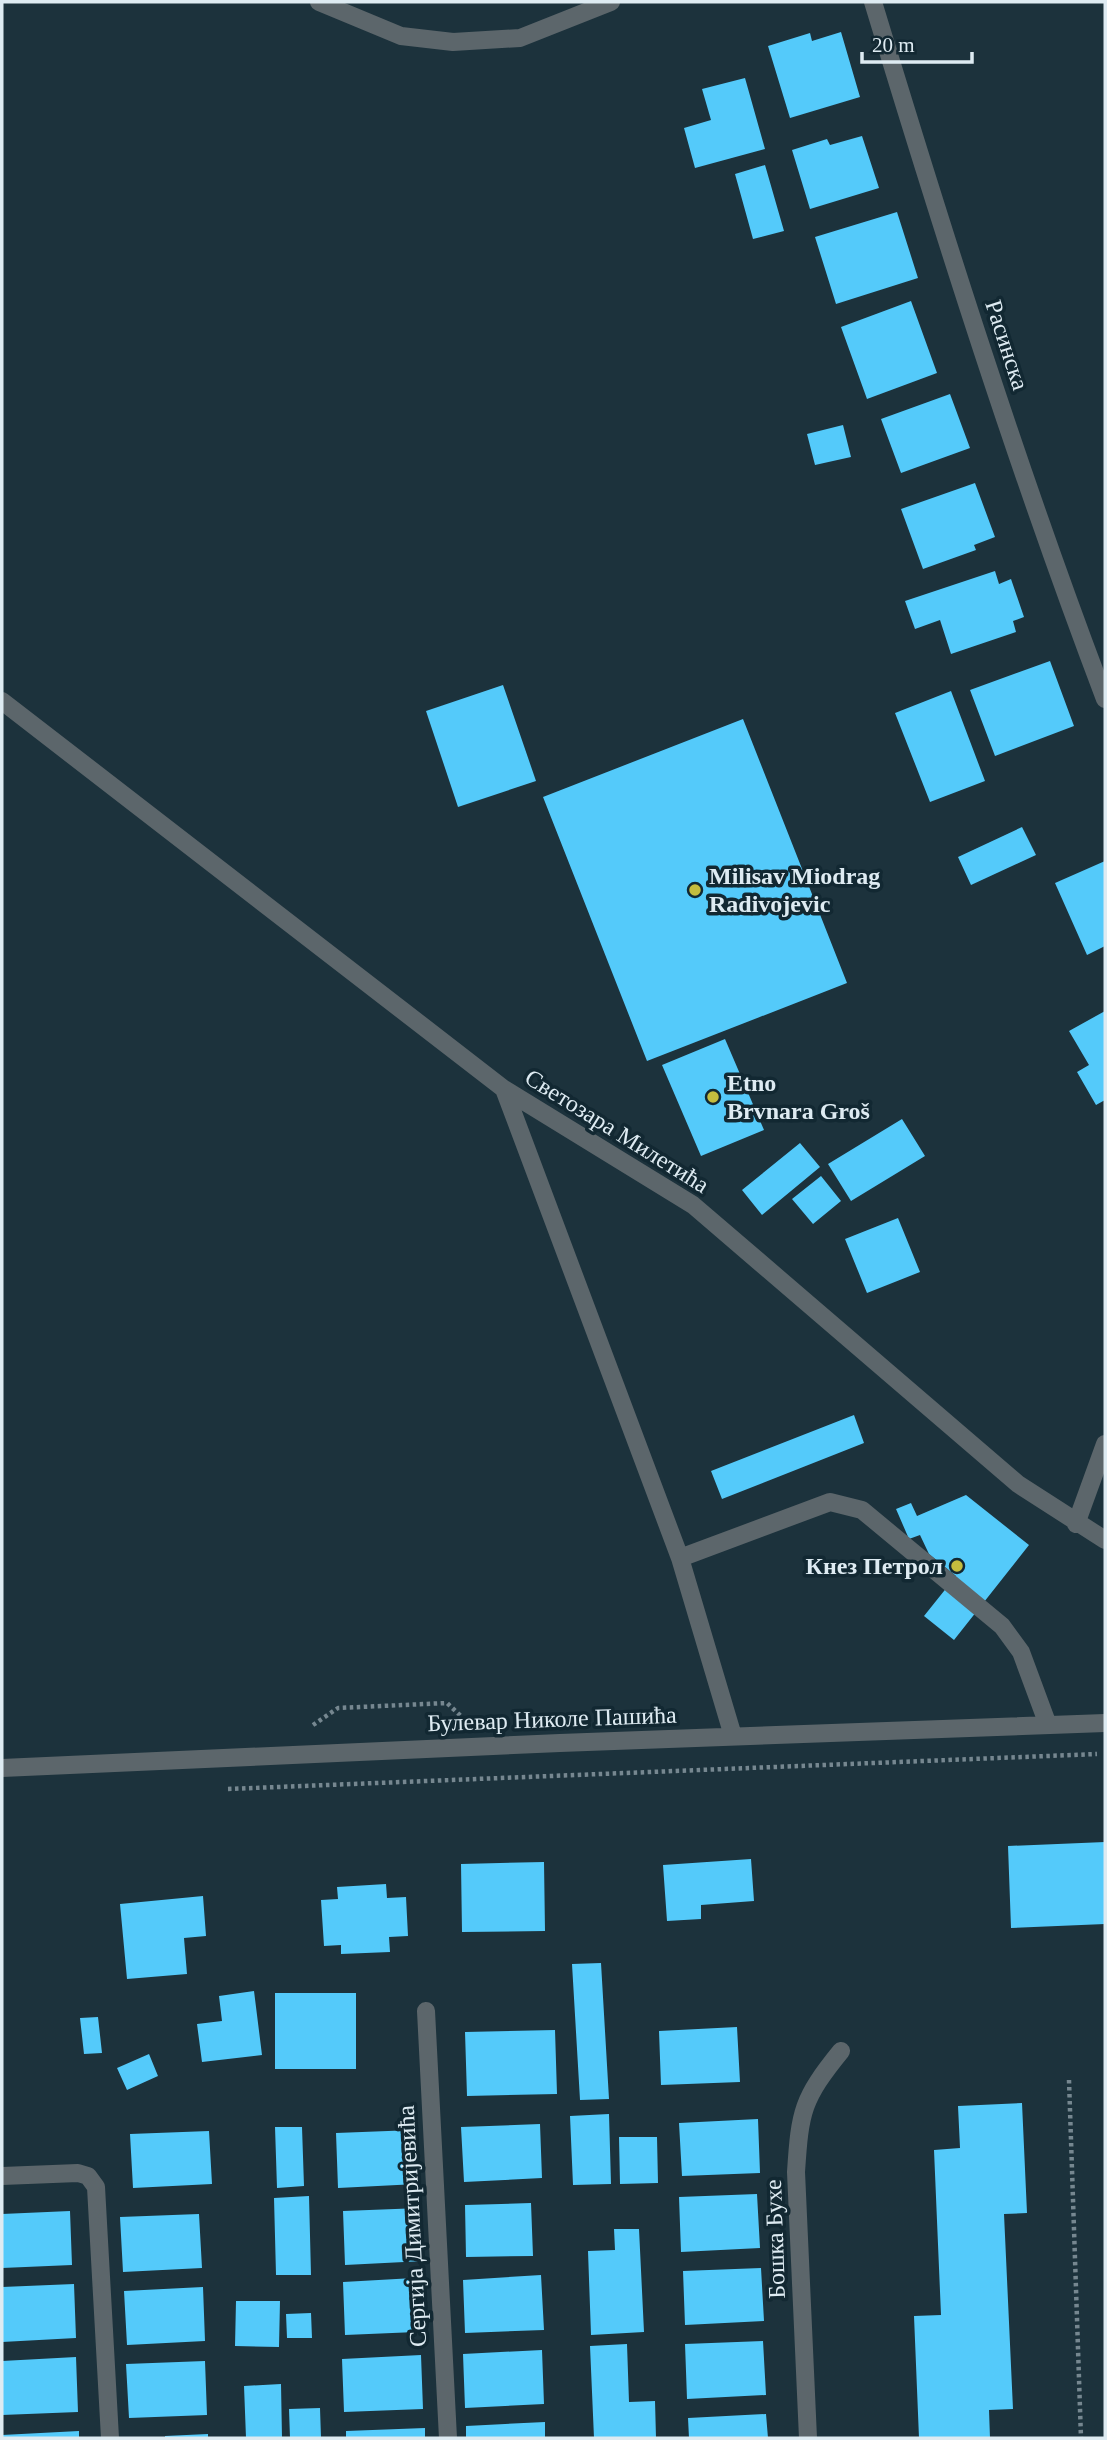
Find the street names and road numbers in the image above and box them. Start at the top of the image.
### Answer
street label: Расинска [980,297,1034,394]
street label: Светозара Милетића [520,1064,714,1198]
street label: Булевар Николе Пашића [427,1702,677,1736]
street label: Сергија Димитријевића [393,2104,431,2348]
street label: Бошка Бухе [760,2179,790,2299]

